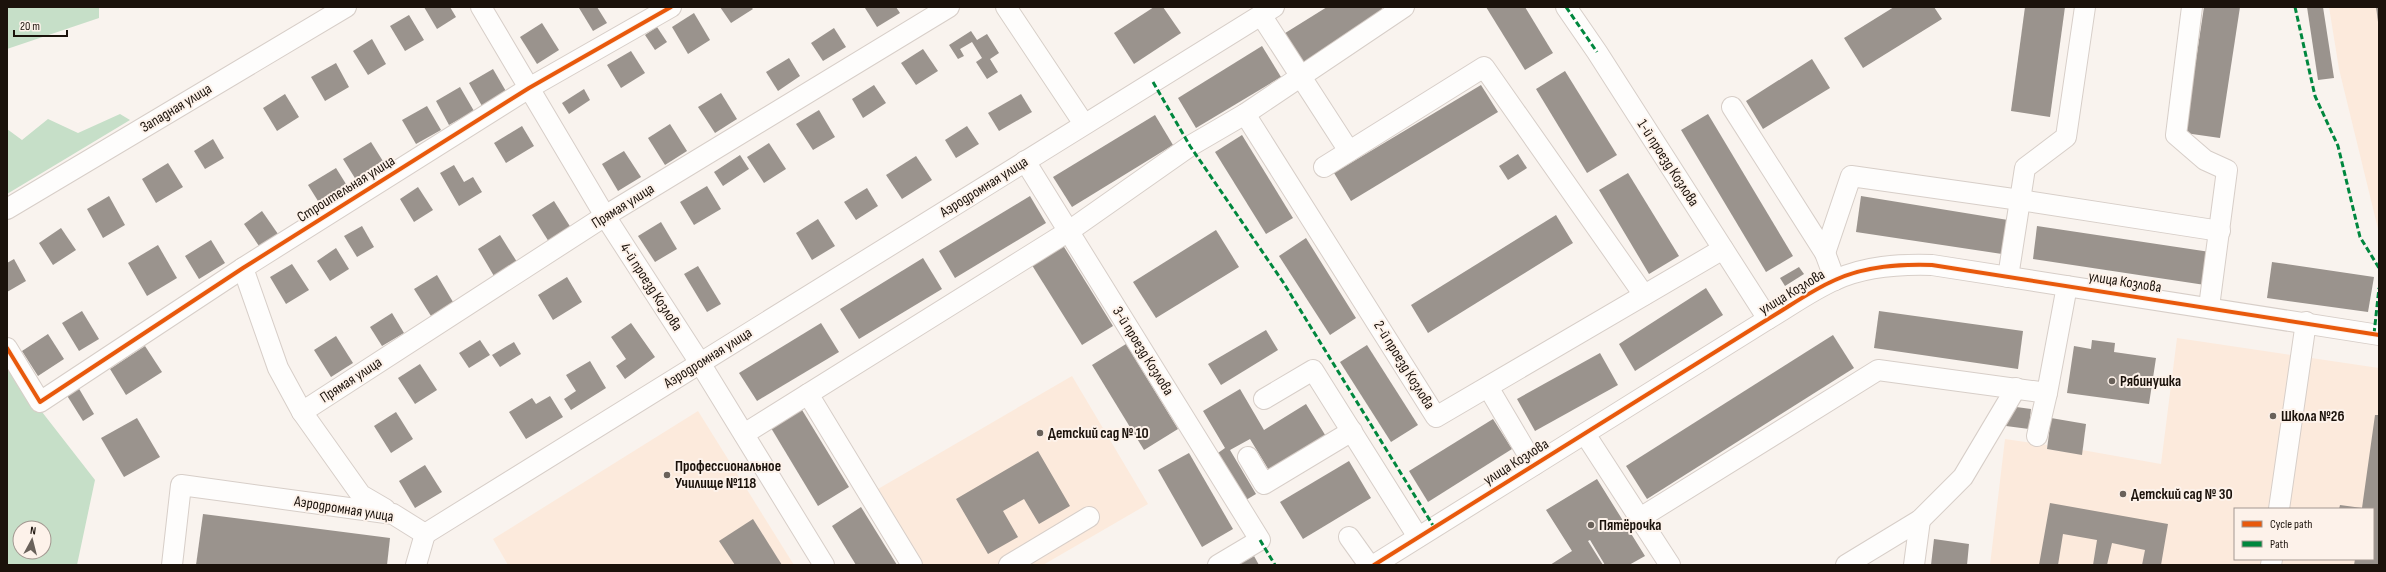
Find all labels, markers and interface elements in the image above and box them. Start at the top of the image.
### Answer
scale bar [14,12,67,38]
text: 20 m [20,19,40,34]
street label: Западная улица [137,79,216,137]
street label: 1-й проезд Козлова [1633,116,1703,210]
street label: Строительная улица [294,151,399,227]
street label: Аэродромная улица [936,152,1032,222]
street label: Прямая улица [588,179,658,233]
street label: 4-й проезд Козлова [615,239,687,335]
street label: улица Козлова [1756,265,1829,319]
street label: улица Козлова [2087,267,2163,297]
street label: 3-й проезд Козлова [1108,303,1178,399]
street label: 2-й проезд Козлова [1369,317,1439,413]
street label: Аэродромная улица [660,323,756,393]
street label: Прямая улица [316,353,386,407]
place label: Рябинушка [2120,372,2181,391]
marker: Рябинушка [2107,376,2117,386]
place label: Школа №26 [2281,407,2344,426]
marker: Школа №26 [2268,411,2278,421]
place label: Детский сад № 10 [1048,424,1149,443]
marker: Детский сад № 10 [1035,428,1045,438]
street label: улица Козлова [1480,434,1552,490]
place label: Профессиональное Училище №118 [675,457,781,493]
marker: Профессиональное Училище №118 [662,470,672,480]
place label: Детский сад № 30 [2131,485,2233,504]
marker: Детский сад № 30 [2118,489,2128,499]
street label: Аэродромная улица [292,492,395,526]
legend [2234,508,2374,560]
place label: Пятёрочка [1599,516,1661,535]
text: Cycle path [2270,517,2312,532]
north arrow [12,520,52,560]
marker: Пятёрочка [1586,520,1596,530]
text: N [29,524,37,537]
text: Path [2270,537,2288,552]

